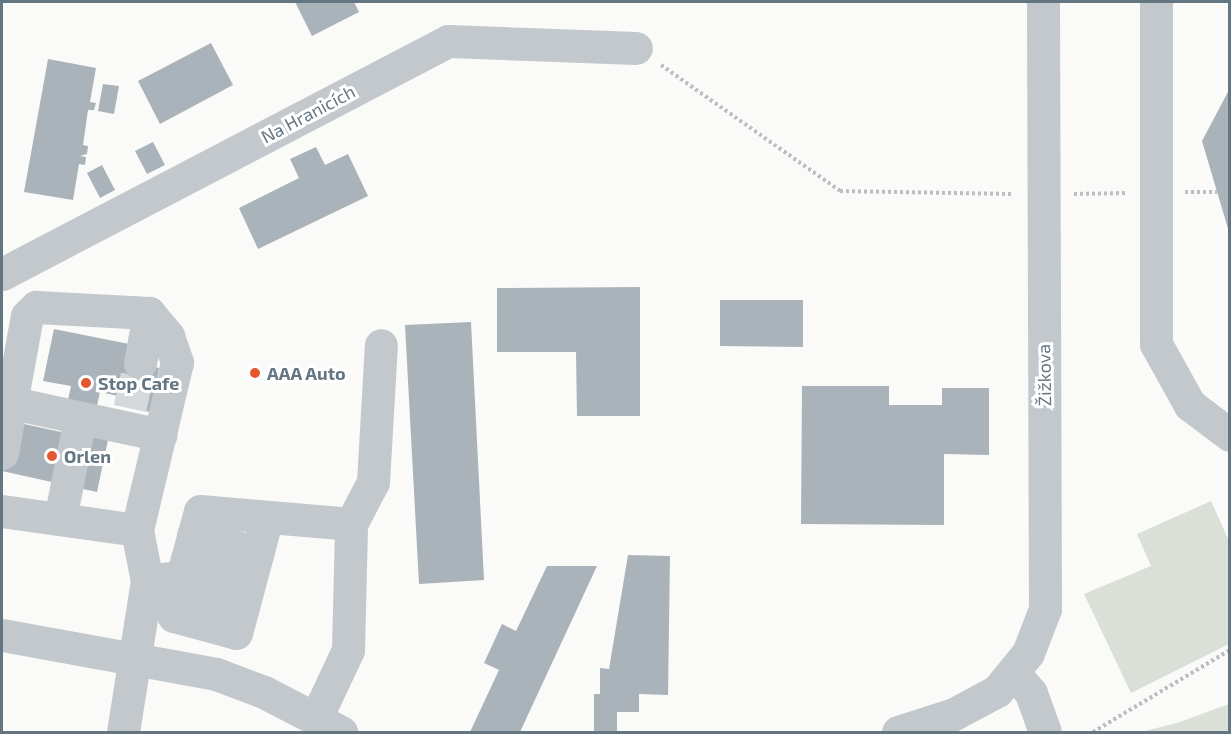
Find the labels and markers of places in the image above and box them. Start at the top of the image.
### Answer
place label: AAA Auto [267,362,347,384]
marker: AAA Auto [248,366,262,380]
place label: Stop Cafe [98,372,179,394]
marker: Stop Cafe [79,376,93,390]
place label: Orlen [64,445,111,467]
marker: Orlen [45,449,59,463]

